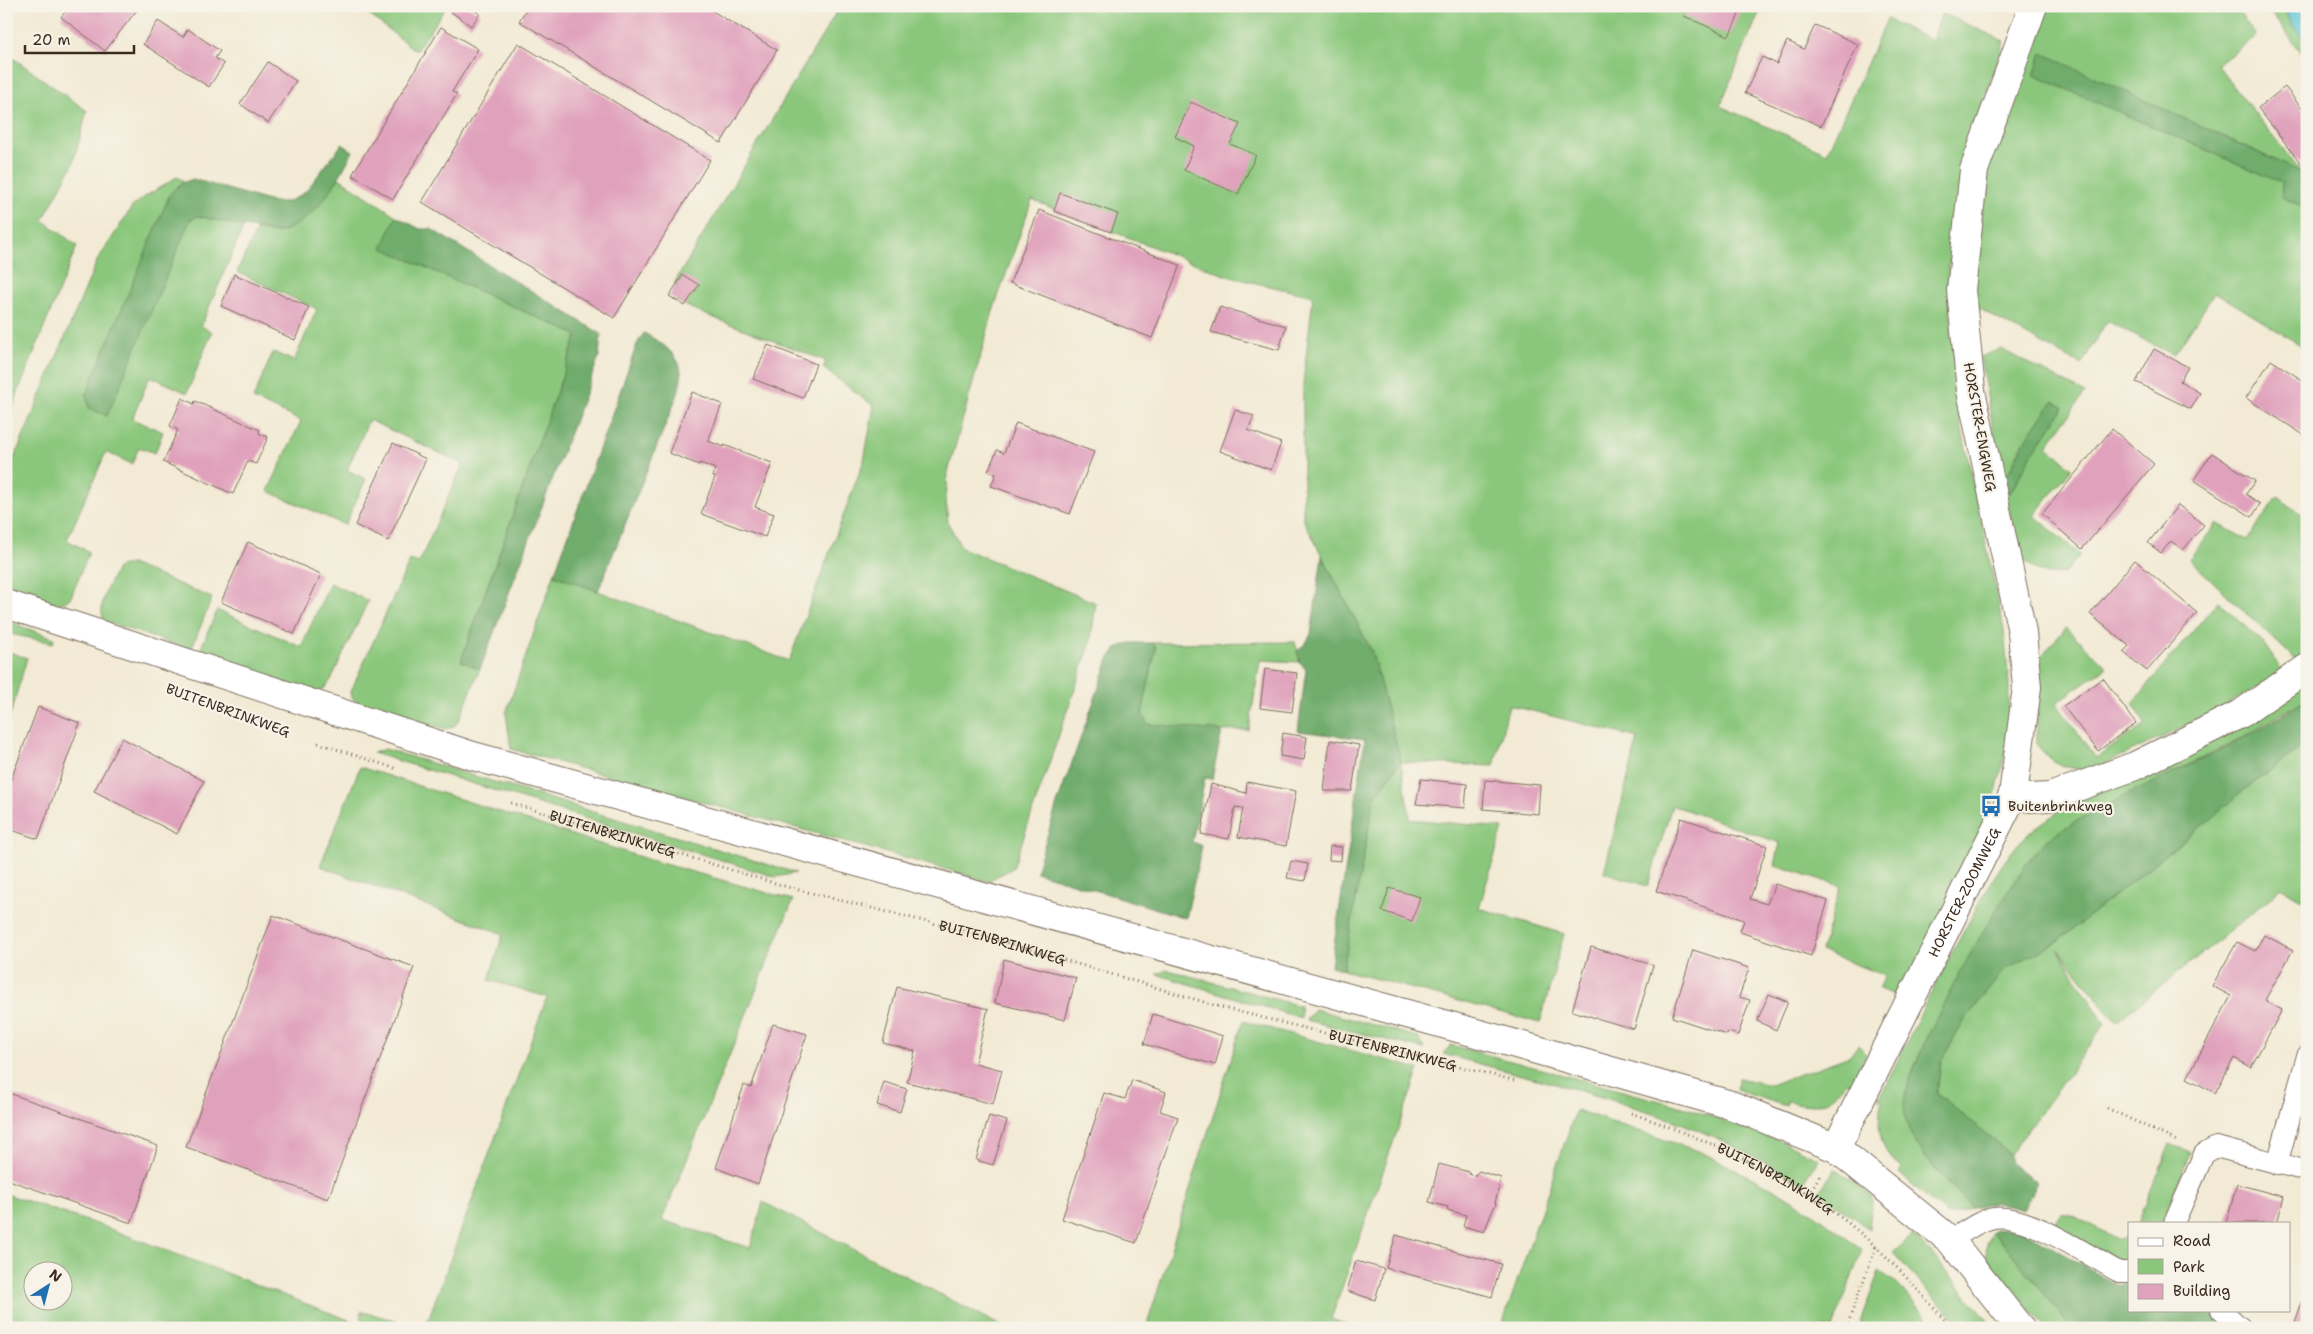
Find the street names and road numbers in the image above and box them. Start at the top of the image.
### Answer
street label: HORSTER-ENGWEG [1960,361,2000,494]
street label: BUITENBRINKWEG [164,679,293,741]
street label: BUITENBRINKWEG [547,806,678,862]
street label: HORSTER-ZOOMWEG [1924,824,2004,960]
street label: BUITENBRINKWEG [937,916,1068,969]
street label: BUITENBRINKWEG [1327,1026,1459,1075]
street label: BUITENBRINKWEG [1715,1139,1838,1218]

